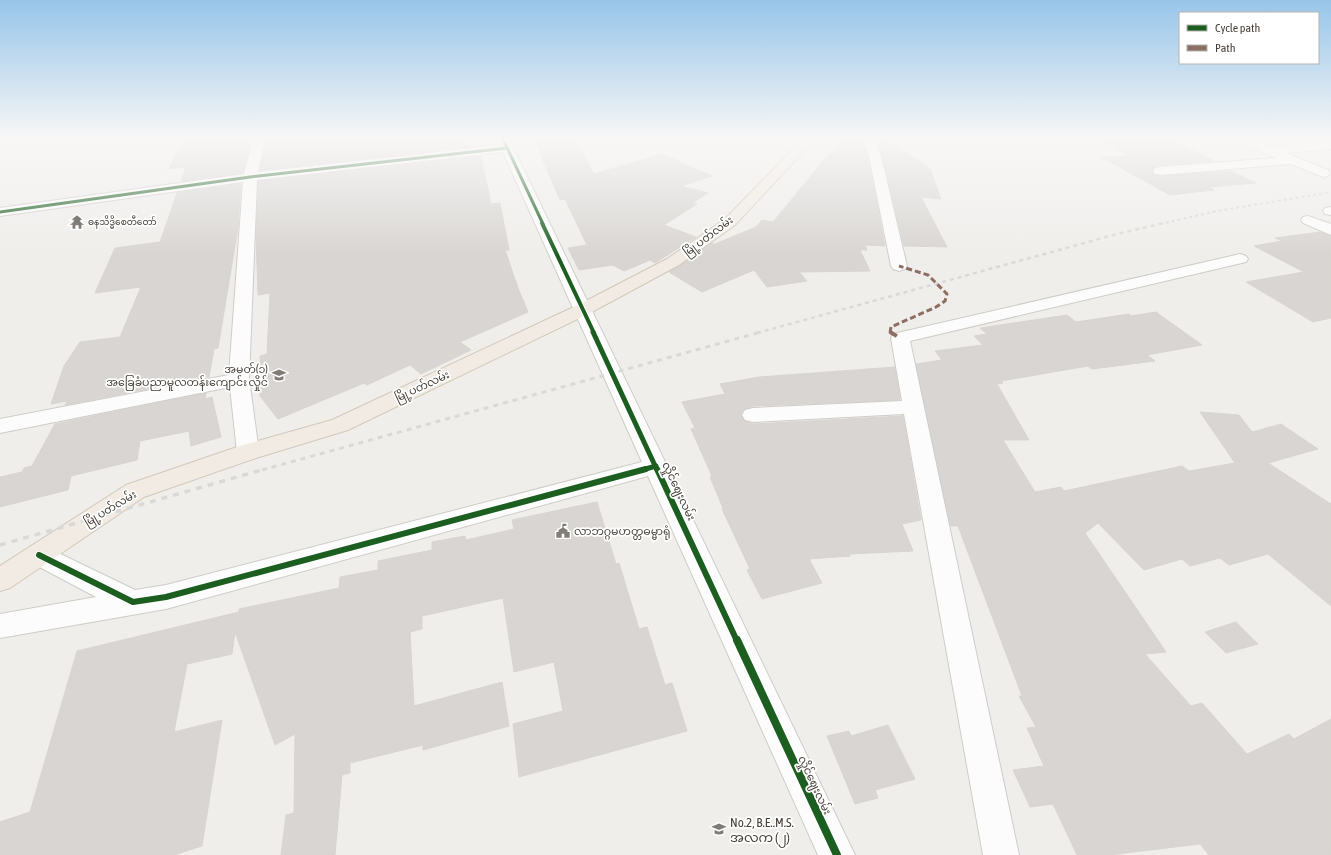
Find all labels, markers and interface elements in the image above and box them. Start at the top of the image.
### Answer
legend [1179,12,1319,64]
text: Cycle path [1215,21,1260,35]
text: Path [1215,41,1236,55]
street label: မြို့ပတ်လမ်း [680,213,737,261]
temple icon: ဓနသိဒ္ဓိစေတီတော် [69,214,85,230]
place label: ဓနသိဒ္ဓိစေတီတော် [88,215,157,229]
place label: အမှတ်(၁) အခြေခံပညာမူလတန်းကျောင်း လှိုင် [106,362,268,391]
school or university icon: အမှတ်(၁) အခြေခံပညာမူလတန်းကျောင်း လှိုင် [271,367,287,383]
street label: မြို့ပတ်လမ်း [393,367,453,407]
street label: လှိုင်ဈေးလမ်း [657,459,699,524]
street label: မြို့ပတ်လမ်း [81,487,140,531]
public building icon: လာဘဂ္ဂမဟတ္တဓမ္မာရုံ [555,523,571,539]
place label: လာဘဂ္ဂမဟတ္တဓမ္မာရုံ [574,525,671,540]
street label: လှိုင်ဈေးလမ်း [793,753,835,818]
place label: No.2, B.E..M.S. အလက (၂) [730,815,794,848]
school or university icon: No.2, B.E..M.S. အလက (၂) [711,821,727,837]

